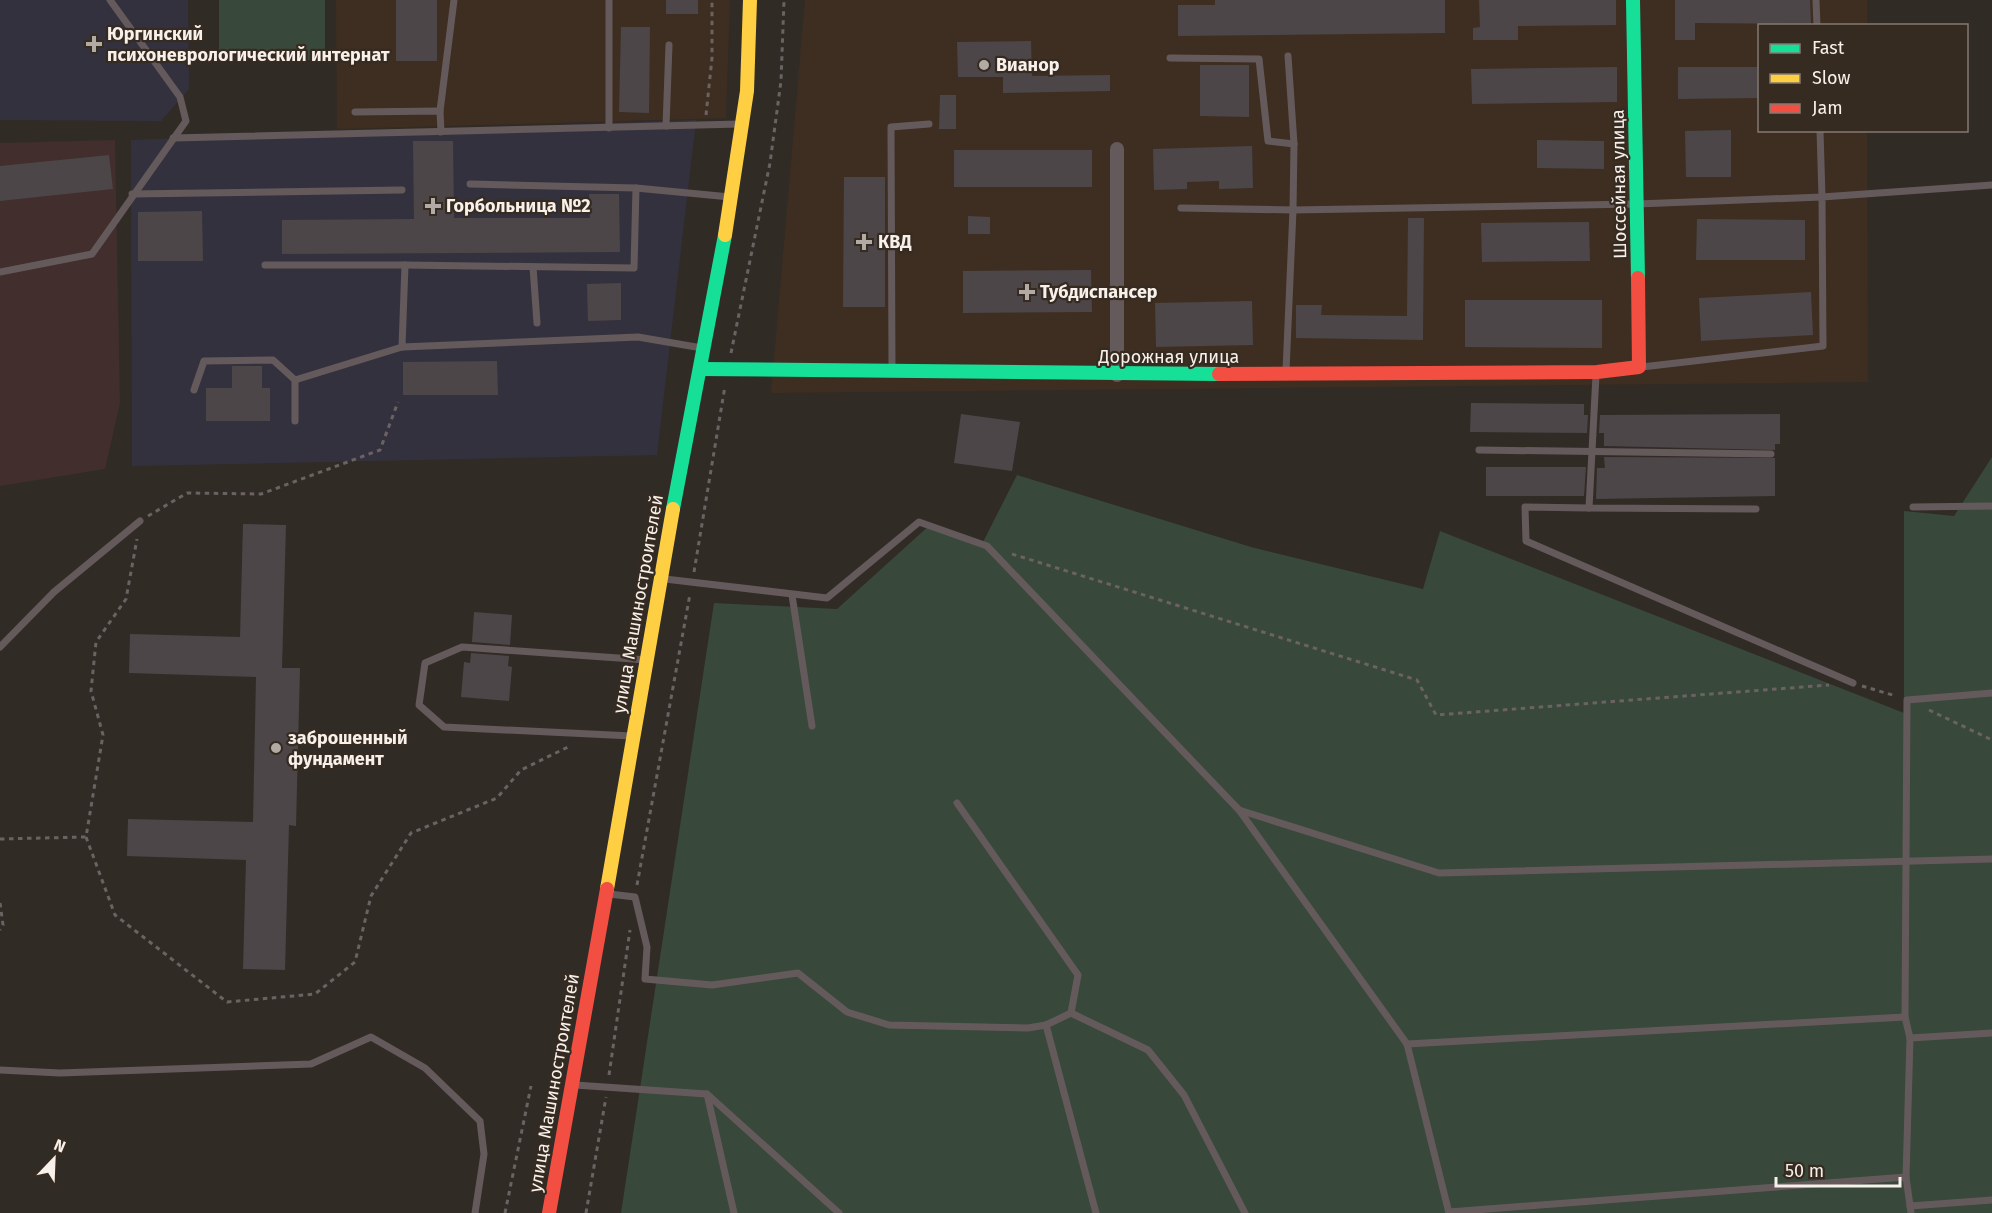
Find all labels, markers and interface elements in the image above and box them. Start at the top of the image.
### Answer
place label: Юргинский психоневрологический интернат [107,23,390,66]
legend [1758,24,1968,132]
marker: Юргинский психоневрологический интернат [85,35,103,53]
text: Fast [1812,37,1845,59]
place label: Вианор [996,54,1060,76]
marker: Вианор [977,58,991,72]
text: Slow [1812,67,1851,89]
text: Jam [1812,97,1843,119]
street label: Шоссейная улица [1607,109,1631,259]
place label: Горбольница №2 [446,195,591,217]
marker: Горбольница №2 [424,197,442,215]
place label: КВД [878,231,912,253]
marker: КВД [855,233,873,251]
place label: Тубдиспансер [1040,281,1158,303]
marker: Тубдиспансер [1018,283,1036,301]
street label: Дорожная улица [1098,346,1239,368]
street label: улица Машиностроителей [608,493,668,715]
place label: заброшенный фундамент [288,727,408,770]
marker: заброшенный фундамент [269,741,283,755]
street label: улица Машиностроителей [524,972,584,1194]
north arrow [24,1129,84,1189]
text: N [51,1135,68,1156]
scale bar [1776,1150,1900,1188]
text: 50 m [1785,1160,1824,1182]

